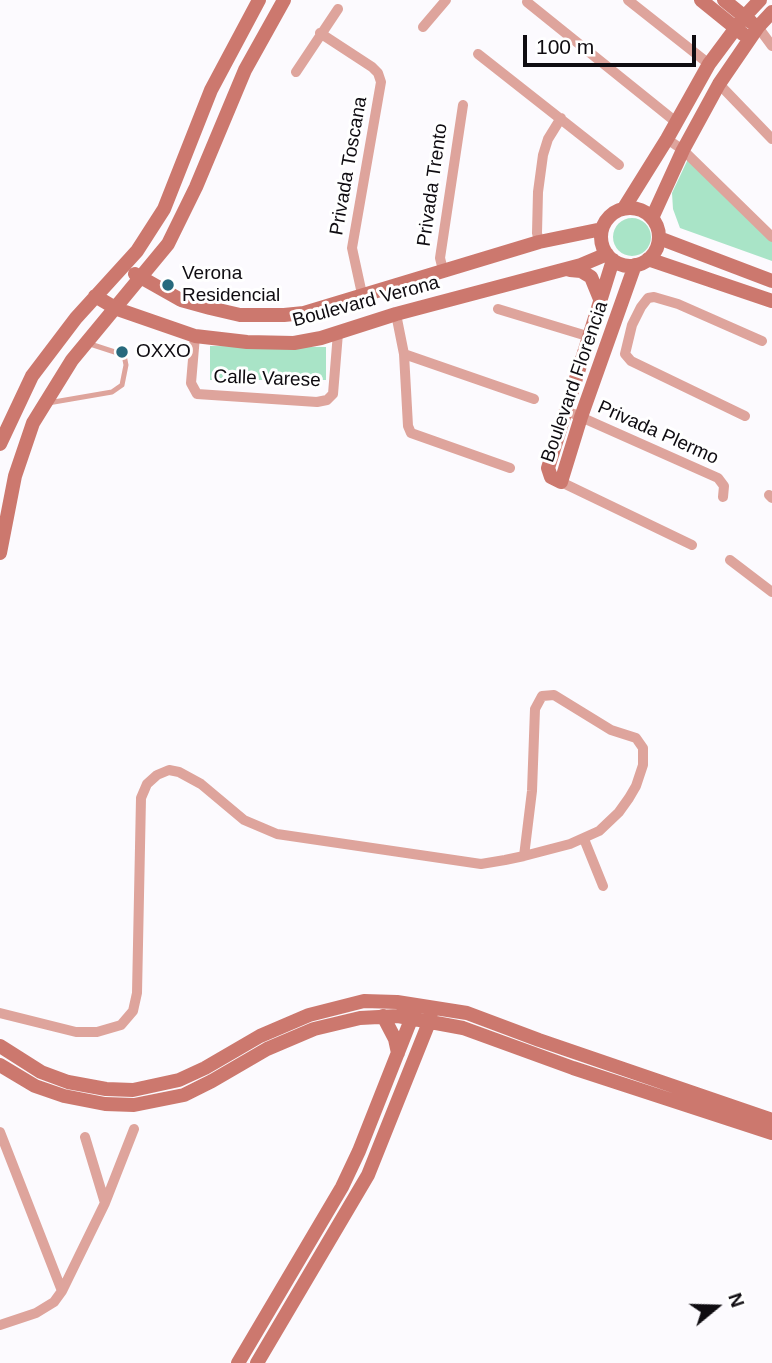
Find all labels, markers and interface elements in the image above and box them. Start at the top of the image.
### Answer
scale bar [527,21,700,65]
text: 100 m [536,35,594,58]
street label: Privada Toscana [326,95,372,237]
street label: Privada Trento [413,122,453,248]
place label: Verona Residencial [182,263,280,307]
street label: Boulevard Verona [290,271,442,333]
marker: Verona Residencial [160,277,176,293]
street label: Boulevard Florencia [537,298,613,466]
place label: OXXO [136,341,191,363]
marker: OXXO [114,344,130,360]
street label: Calle Varese [213,366,321,392]
street label: Privada Plermo [594,396,722,470]
north arrow [681,1272,751,1342]
text: N [724,1290,748,1310]

